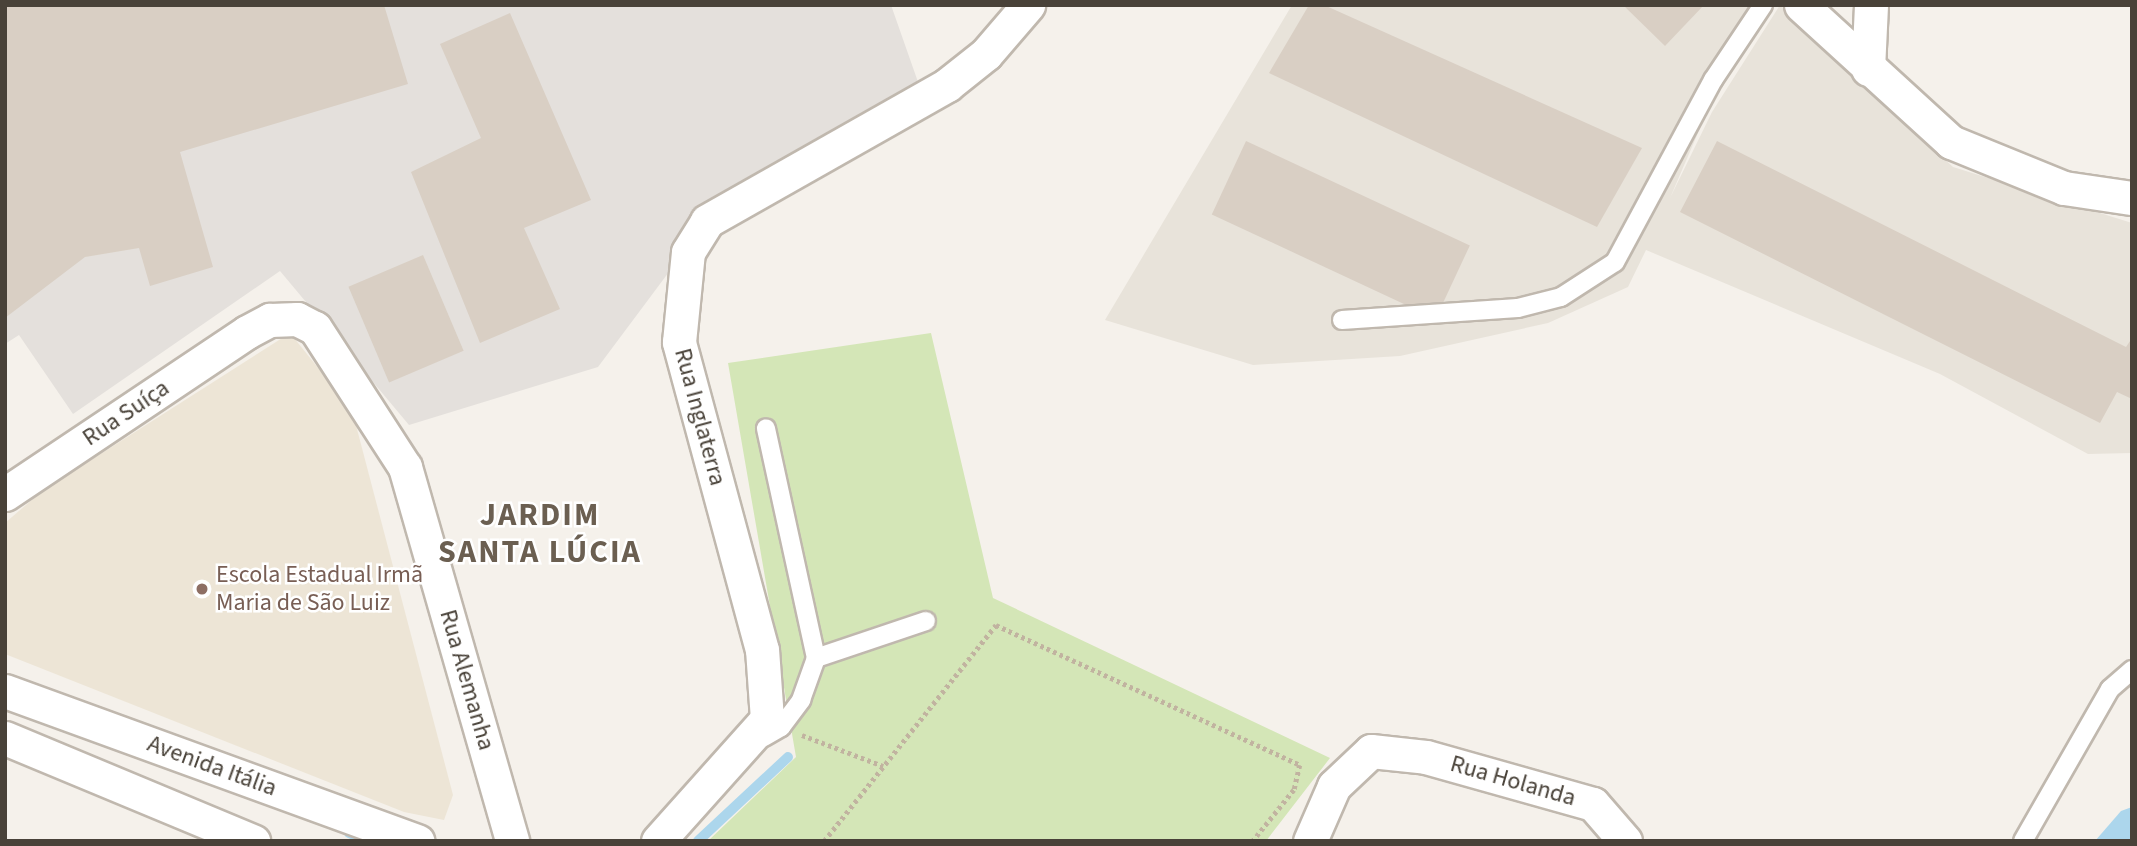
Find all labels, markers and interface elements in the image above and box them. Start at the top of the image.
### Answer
street label: Rua Inglaterra [668,345,732,489]
street label: Rua Suíça [77,374,175,452]
district label: JARDIM SANTA LÚCIA [439,497,641,572]
place label: Escola Estadual Irmã Maria de São Luiz [216,561,423,617]
marker: Escola Estadual Irmã Maria de São Luiz [194,581,210,597]
street label: Rua Alemanha [433,606,501,754]
street label: Avenida Itália [144,729,280,803]
street label: Rua Holanda [1447,749,1579,813]

